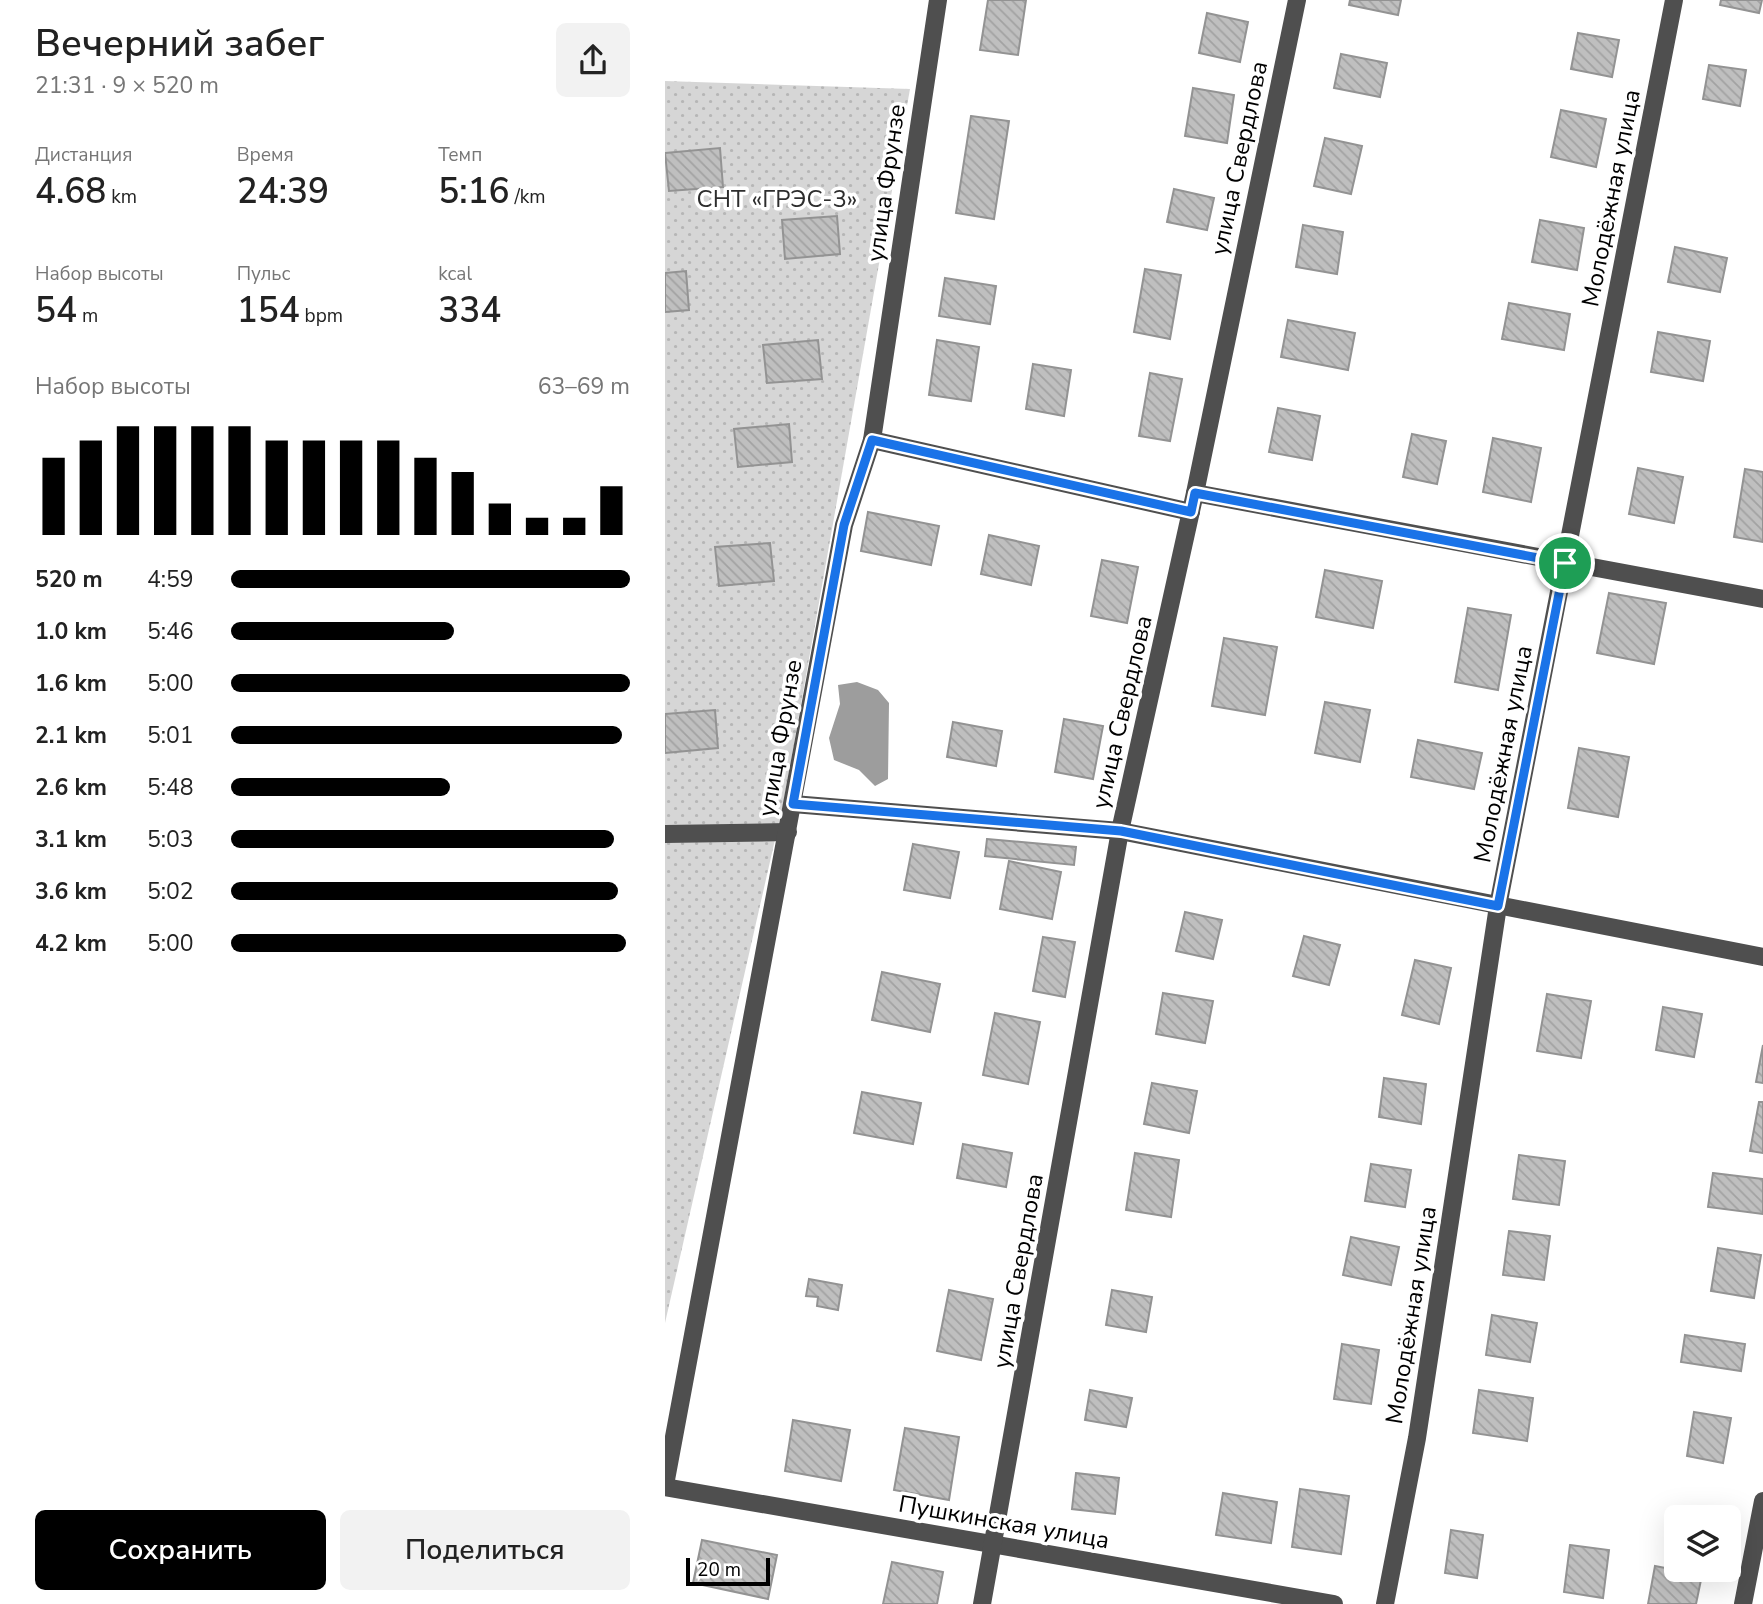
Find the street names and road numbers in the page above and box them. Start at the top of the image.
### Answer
street label: улица Свердлова [1203,58,1275,258]
street label: Молодёжная улица [1574,87,1648,309]
street label: улица Фрунзе [859,102,913,264]
street label: улица Свердлова [1084,612,1160,812]
street label: Молодёжная улица [1466,643,1540,865]
street label: улица Фрунзе [750,657,810,819]
street label: улица Свердлова [985,1171,1051,1371]
street label: Молодёжная улица [1378,1204,1444,1426]
street label: Пушкинская улица [896,1488,1112,1556]

